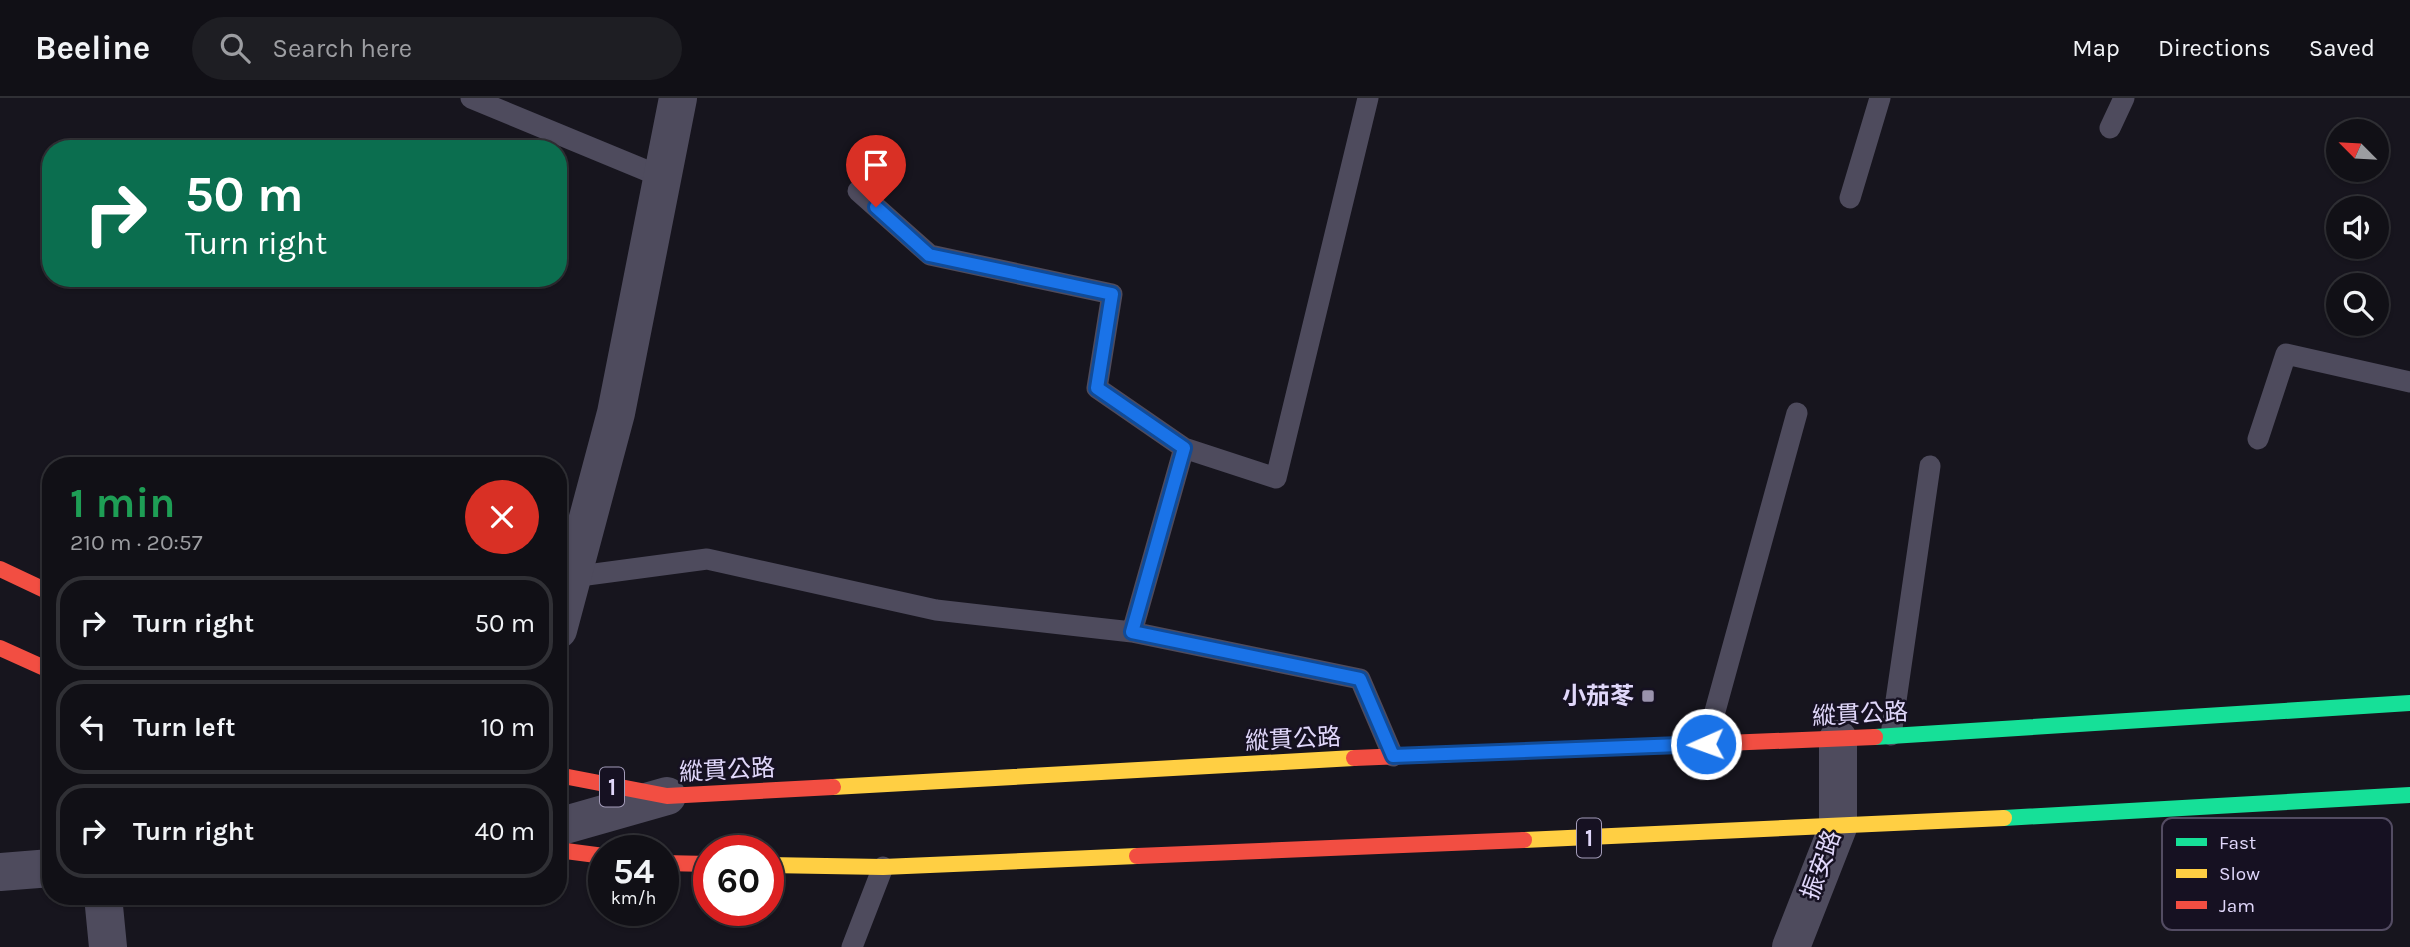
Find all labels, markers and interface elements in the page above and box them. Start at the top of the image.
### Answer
search box [192,17,682,80]
text: Beeline [35,29,150,67]
icon: search [216,29,254,67]
text: Search here [272,33,412,64]
text: Map [2072,34,2120,62]
text: Directions [2158,34,2271,62]
text: Saved [2309,34,2375,62]
north arrow [2326,119,2389,182]
map controls [2326,119,2389,336]
pin [846,135,906,207]
icon: arrive [857,146,895,184]
text: 50 m [185,166,303,223]
icon: right [70,168,161,259]
button: sound [2326,196,2389,259]
text: Turn right [185,225,327,262]
button: search [2326,273,2389,336]
text: 1 min [70,478,175,528]
button: close [465,480,539,554]
text: 210 m · 20:57 [70,529,203,556]
icon: right [74,604,112,642]
text: Turn right [133,608,254,639]
text: 50 m [474,608,535,639]
place label: 小茄苳 [1562,682,1634,710]
marker: 小茄苳 [1640,688,1656,704]
street label: 縱貫公路 [1811,698,1909,730]
position arrow [1669,707,1743,781]
icon: left [74,708,112,746]
text: Turn left [133,712,235,743]
text: 10 m [480,712,535,743]
street label: 縱貫公路 [1244,723,1342,755]
street label: 縱貫公路 [678,754,776,786]
road number: 1 [600,768,624,806]
icon: right [74,812,112,850]
text: Turn right [133,816,254,847]
text: 40 m [475,816,535,847]
road number: 1 [1577,818,1601,858]
legend [2162,818,2392,930]
street label: 振安路 [1796,826,1846,904]
text: Fast [2219,832,2256,854]
speed limit sign: 60 [693,835,784,926]
text: 54 [613,851,654,892]
text: Slow [2219,863,2260,885]
text: km/h [611,887,656,909]
text: Jam [2219,895,2255,917]

